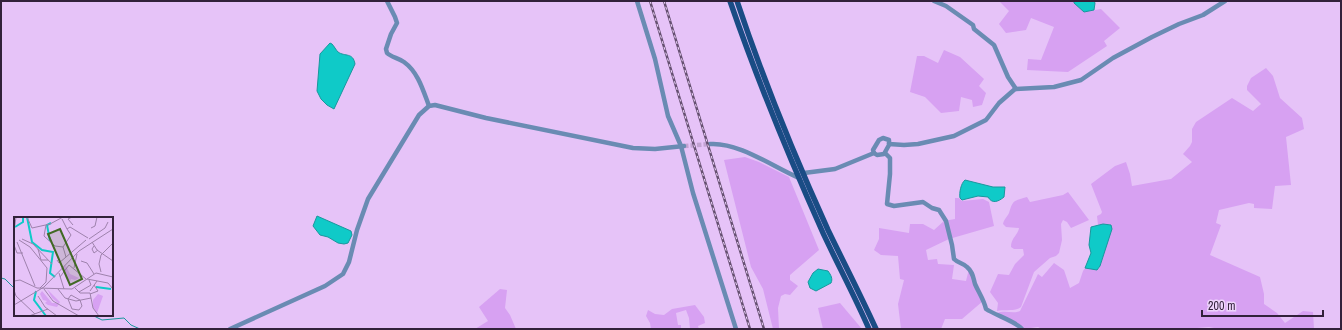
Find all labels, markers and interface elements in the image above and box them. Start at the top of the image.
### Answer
inset map [14,217,113,316]
scale bar [1202,292,1323,318]
text: 200 m [1208,298,1235,314]

